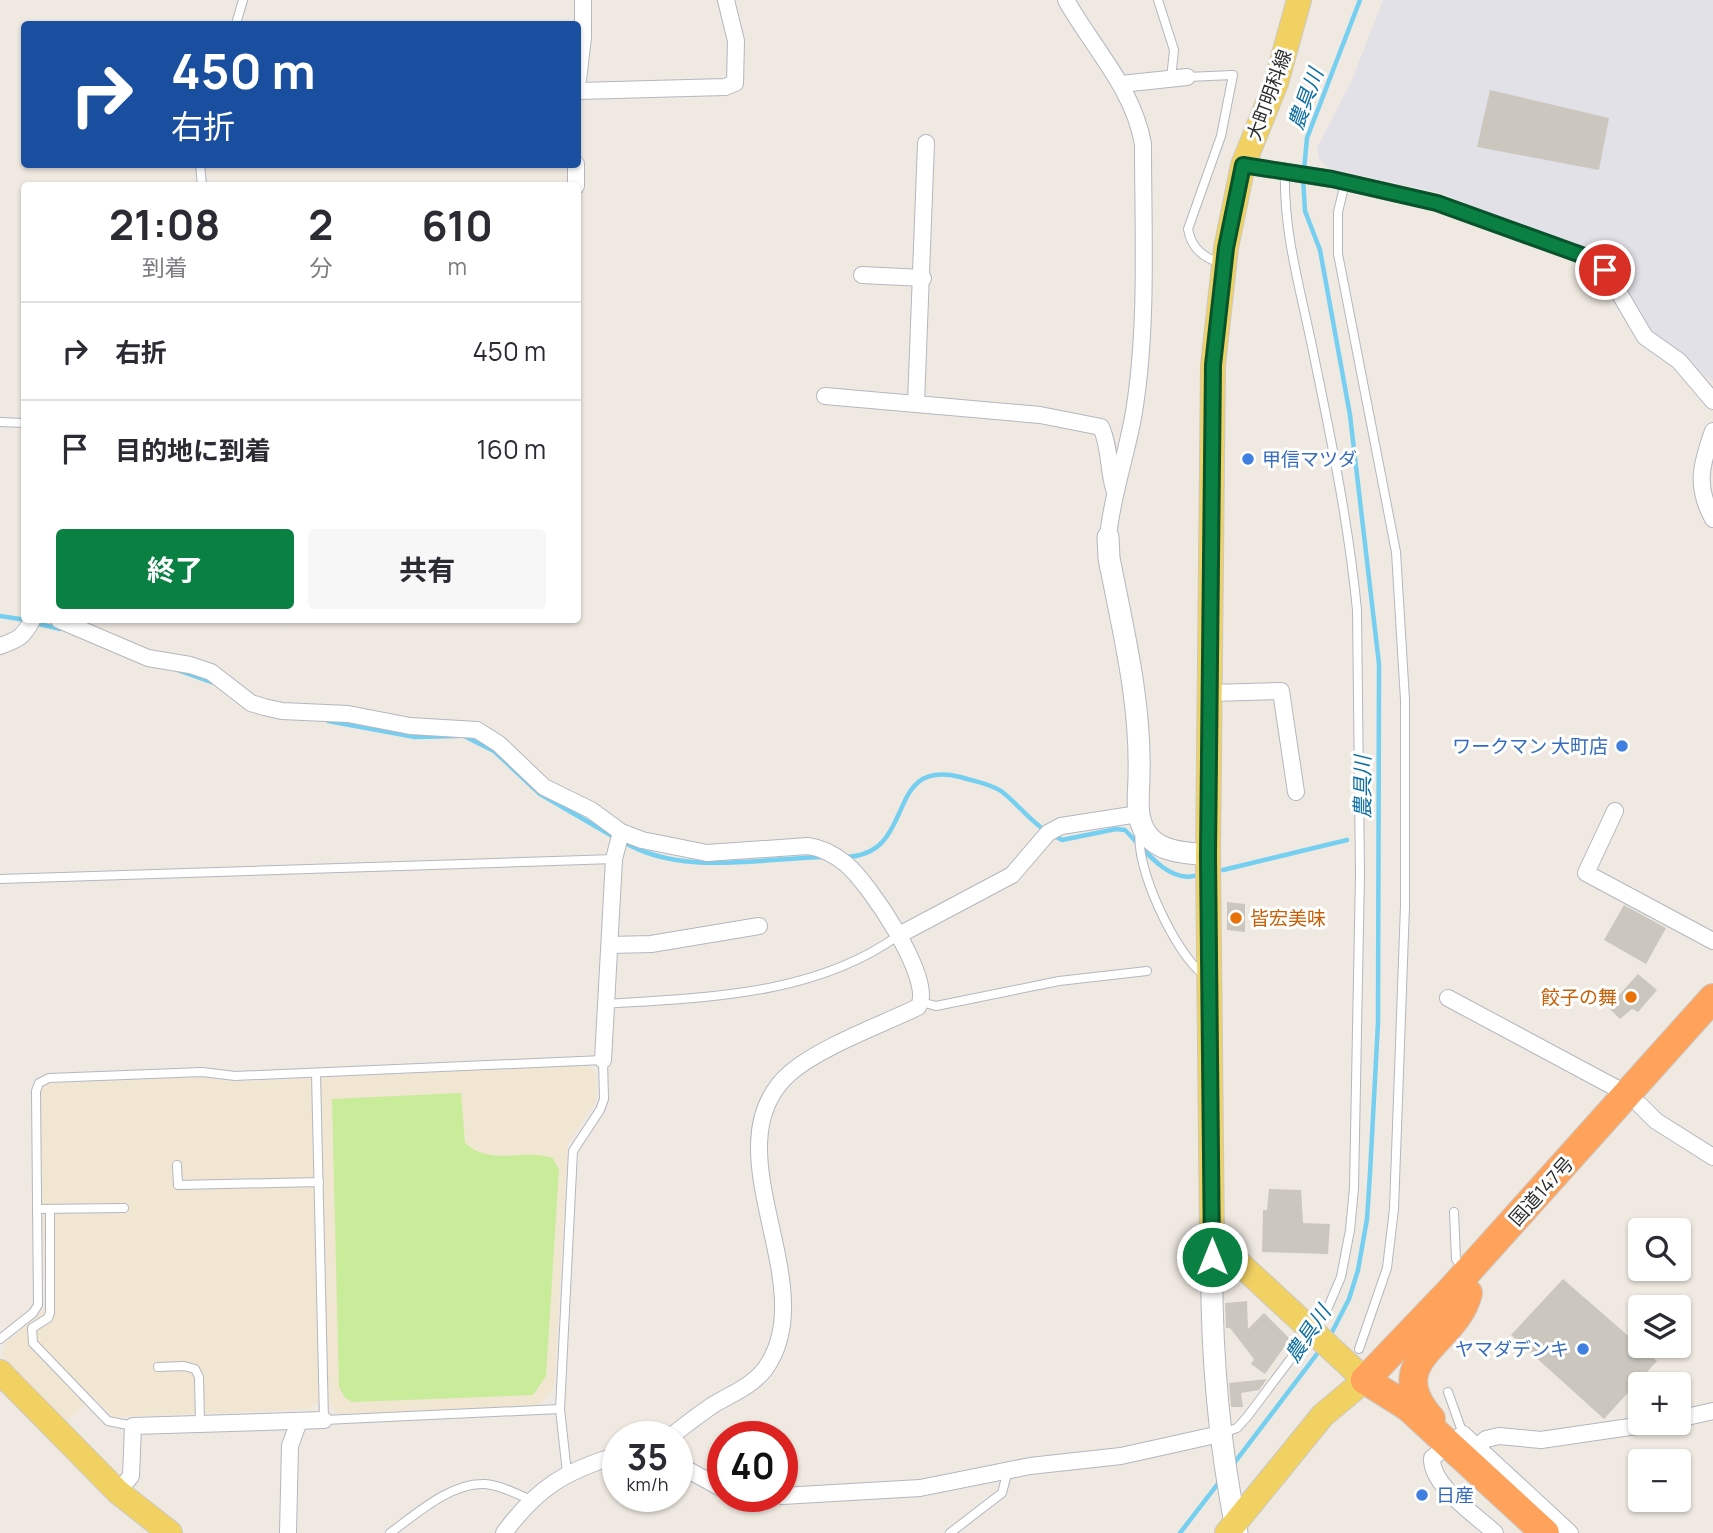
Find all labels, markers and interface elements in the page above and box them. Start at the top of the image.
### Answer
text: 450 m [171,37,316,104]
street label: 大町明科線 [1241,46,1297,144]
icon: right [56,49,147,140]
water label: 農具川 [1281,62,1330,133]
text: 右折 [171,104,235,148]
text: 21:08 [109,195,220,253]
text: 2 [308,195,333,253]
text: 610 [421,196,493,254]
pin [1575,240,1635,300]
text: m [447,250,467,282]
text: 到着 [142,251,188,283]
text: 分 [309,251,332,283]
icon: arrive [1586,251,1624,289]
icon: right [56,332,94,370]
text: 450 m [473,333,546,369]
text: 右折 [115,334,167,370]
icon: arrive [56,430,94,468]
text: 160 m [477,431,546,467]
text: 目的地に到着 [115,432,271,468]
place label: 甲信マツダ [1262,446,1357,472]
marker: 甲信マツダ [1240,451,1256,467]
button: 終了 [56,529,294,609]
button: 共有 [308,529,546,609]
place label: ワークマン 大町店 [1452,733,1608,759]
marker: ワークマン 大町店 [1614,738,1630,754]
water label: 農具川 [1348,754,1376,819]
place label: 皆宏美味 [1250,905,1326,931]
marker: 皆宏美味 [1228,910,1244,926]
place label: 餃子の舞 [1541,984,1617,1010]
marker: 餃子の舞 [1623,989,1639,1005]
street label: 国道147号 [1503,1151,1579,1231]
map controls [1628,1218,1691,1512]
button: search [1628,1218,1691,1281]
position arrow [1175,1220,1249,1294]
button: layers [1628,1295,1691,1358]
water label: 農具川 [1278,1298,1338,1367]
place label: ヤマダデンキ [1455,1336,1569,1362]
marker: ヤマダデンキ [1575,1341,1591,1357]
button: + [1628,1372,1691,1435]
speed limit sign: 40 [707,1421,798,1512]
text: 35 [627,1433,668,1481]
button: − [1628,1449,1691,1512]
text: km/h [627,1472,668,1496]
place label: 日産 [1436,1482,1474,1508]
marker: 日産 [1414,1487,1430,1503]

